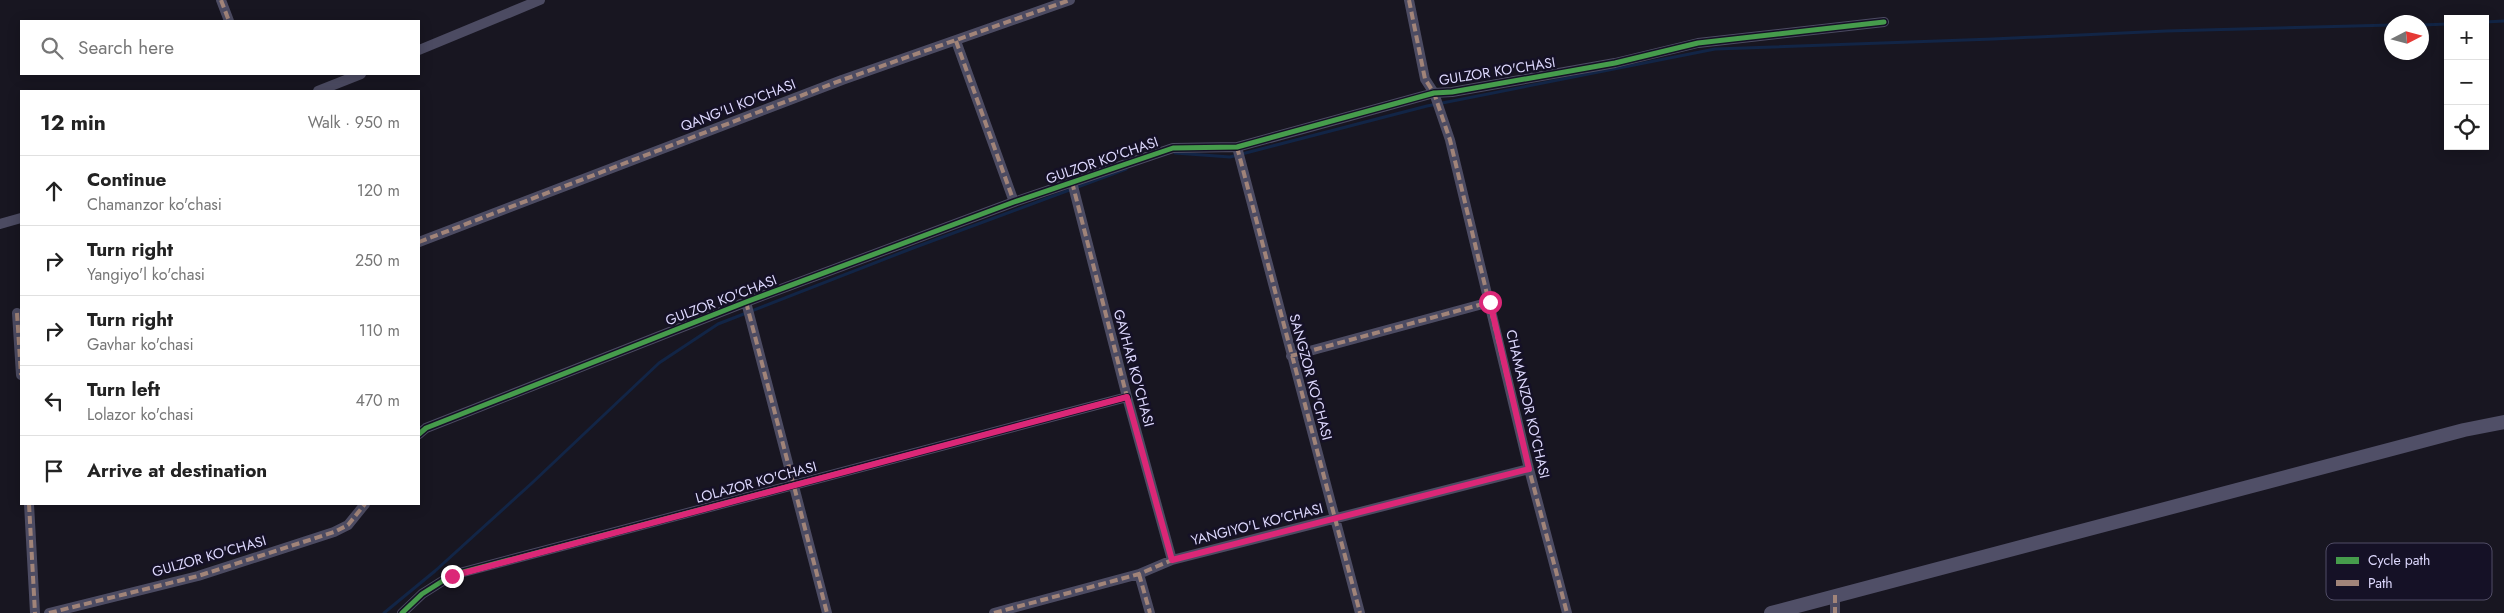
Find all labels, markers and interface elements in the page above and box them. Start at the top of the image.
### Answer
north arrow [2384,15,2429,60]
map controls [2444,15,2489,150]
button: + [2444,15,2489,60]
search box [20,20,420,75]
icon: search [38,34,66,62]
text: Search here [78,34,174,61]
street label: GULZOR KO'CHASI [1437,52,1557,90]
button: − [2444,60,2489,105]
street label: QANG'LI KO'CHASI [678,74,798,136]
button: locate [2444,105,2489,150]
text: 12 min [40,108,106,138]
text: Walk · 950 m [308,111,400,134]
street label: GULZOR KO'CHASI [1043,131,1161,189]
text: Continue [87,166,166,193]
icon: ahead [40,177,68,205]
text: 120 m [357,179,400,202]
text: Chamanzor ko'chasi [87,193,222,216]
text: Turn right [87,236,173,263]
icon: right [40,247,68,275]
text: 250 m [355,249,400,272]
text: Yangiyo'l ko'chasi [87,263,205,286]
street label: GULZOR KO'CHASI [662,270,780,330]
route start [1479,291,1502,314]
text: Turn right [87,306,173,333]
street label: GAVHAR KO'CHASI [1109,307,1159,429]
street label: SANGZOR KO'CHASI [1285,312,1337,442]
icon: right [40,317,68,345]
text: 110 m [359,319,400,342]
street label: CHAMANZOR KO'CHASI [1501,328,1555,480]
text: Gavhar ko'chasi [87,333,194,356]
text: Turn left [87,376,160,403]
icon: left [40,387,68,415]
text: 470 m [355,389,400,412]
text: Lolazor ko'chasi [87,403,194,426]
street label: LOLAZOR KO'CHASI [693,456,819,508]
icon: arrive [40,457,68,485]
text: Arrive at destination [87,457,267,484]
street label: YANGIYO'L KO'CHASI [1189,498,1325,550]
street label: GULZOR KO'CHASI [150,530,268,582]
legend [2326,543,2492,600]
text: Cycle path [2368,550,2430,570]
route end [441,565,464,588]
text: Path [2368,573,2393,593]

